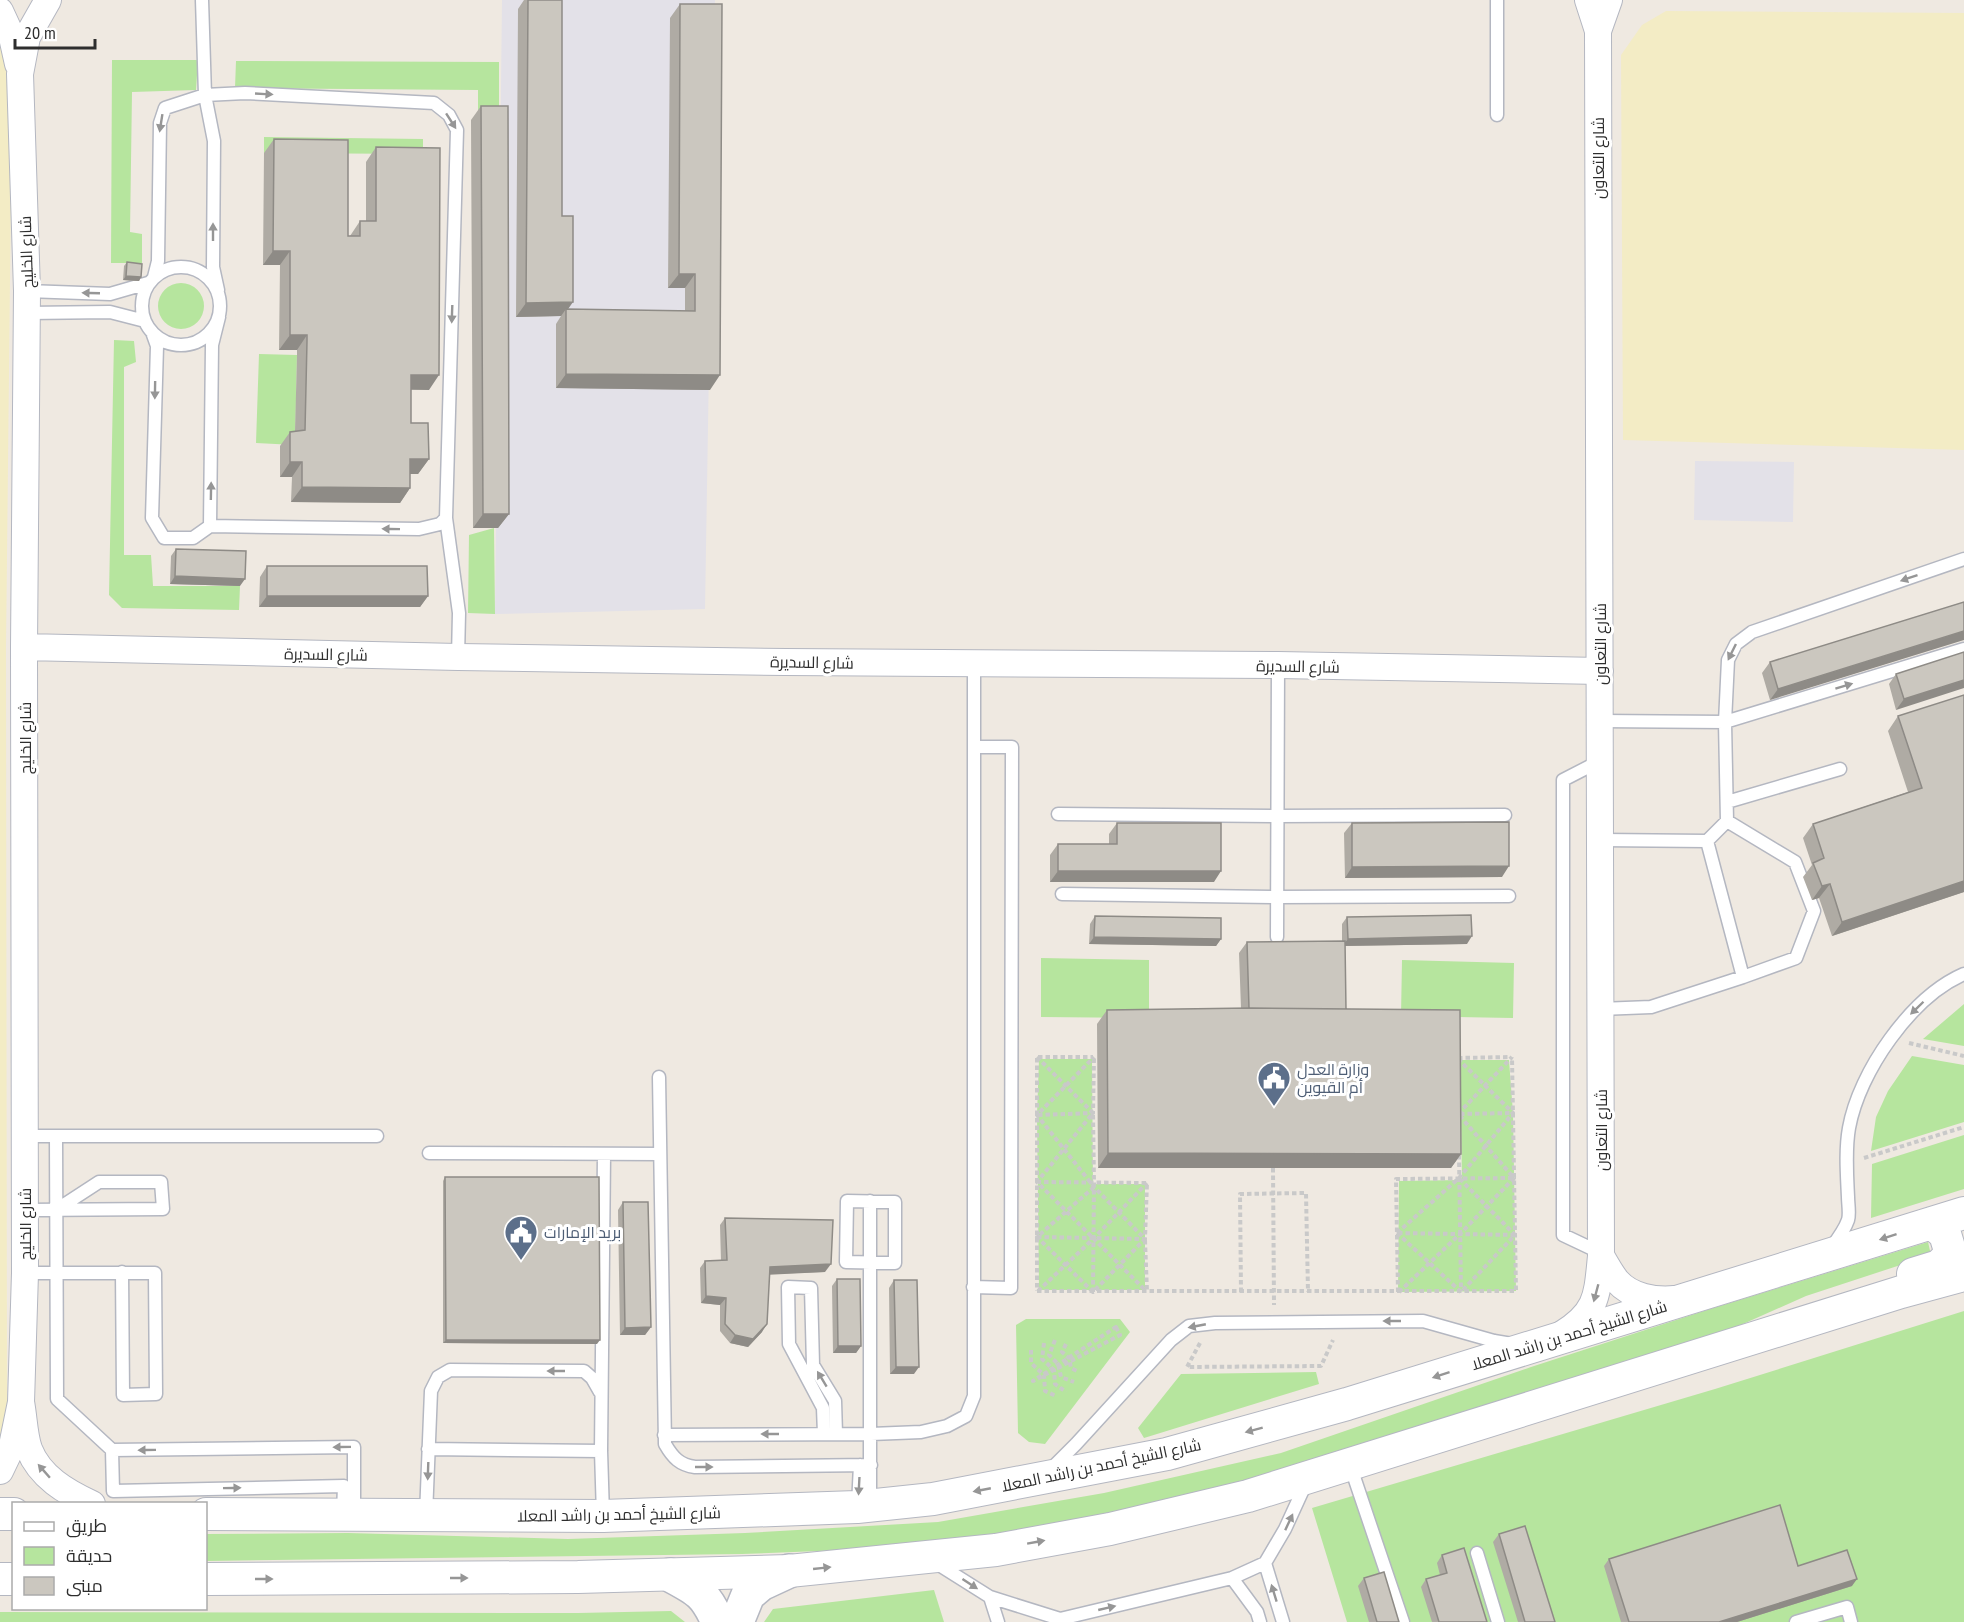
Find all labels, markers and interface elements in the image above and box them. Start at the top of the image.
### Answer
scale bar [15,12,94,50]
text: 20 m [24,21,56,44]
one-way arrow [254,90,273,99]
one-way arrow [445,112,456,129]
one-way arrow [157,114,166,133]
street label: شارع التعاون [1588,117,1610,199]
street label: شارع الخليج [15,215,39,289]
one-way arrow [208,223,218,242]
one-way arrow [81,288,100,298]
one-way arrow [447,304,457,323]
one-way arrow [151,381,160,400]
one-way arrow [206,481,216,500]
one-way arrow [381,524,400,533]
one-way arrow [1900,574,1918,584]
street label: شارع التعاون [1590,603,1612,685]
street label: شارع السديرة [284,643,368,667]
one-way arrow [1728,644,1737,661]
street label: شارع السديرة [770,651,854,675]
street label: شارع السديرة [1256,655,1340,679]
one-way arrow [1835,681,1853,690]
street label: شارع الخليج [15,702,37,774]
one-way arrow [1911,1001,1925,1015]
place label: وزارة العدل أم القيوين [1297,1059,1369,1099]
public building icon: وزارة العدل أم القيوين [1256,1060,1292,1107]
street label: شارع التعاون [1591,1089,1613,1171]
street label: شارع الخليج [15,1188,37,1260]
public building icon: بريد الإمارات [503,1214,539,1261]
place label: بريد الإمارات [544,1222,621,1242]
one-way arrow [1879,1233,1897,1242]
one-way arrow [1590,1284,1600,1302]
street label: شارع الشيخ أحمد بن راشد المعلا [1469,1296,1670,1376]
one-way arrow [1382,1316,1401,1326]
one-way arrow [1188,1322,1207,1331]
one-way arrow [547,1366,566,1376]
one-way arrow [817,1371,828,1387]
one-way arrow [1432,1371,1450,1380]
one-way arrow [1245,1426,1263,1435]
one-way arrow [761,1429,780,1439]
street label: شارع الشيخ أحمد بن راشد المعلا [999,1434,1203,1498]
one-way arrow [332,1442,351,1452]
one-way arrow [137,1445,156,1455]
one-way arrow [423,1461,432,1480]
one-way arrow [695,1462,714,1472]
one-way arrow [37,1464,51,1479]
one-way arrow [854,1477,863,1496]
one-way arrow [223,1484,242,1493]
one-way arrow [972,1486,991,1495]
legend [12,1502,207,1610]
street label: شارع الشيخ أحمد بن راشد المعلا [517,1502,721,1528]
one-way arrow [1284,1513,1293,1530]
text: طريق [66,1514,107,1538]
one-way arrow [1027,1537,1046,1546]
text: حديقة [66,1544,112,1567]
one-way arrow [812,1563,831,1573]
one-way arrow [449,1573,468,1583]
text: مبنى [66,1574,103,1597]
one-way arrow [254,1574,273,1584]
one-way arrow [962,1579,978,1590]
one-way arrow [1268,1584,1278,1602]
one-way arrow [1098,1602,1117,1612]

